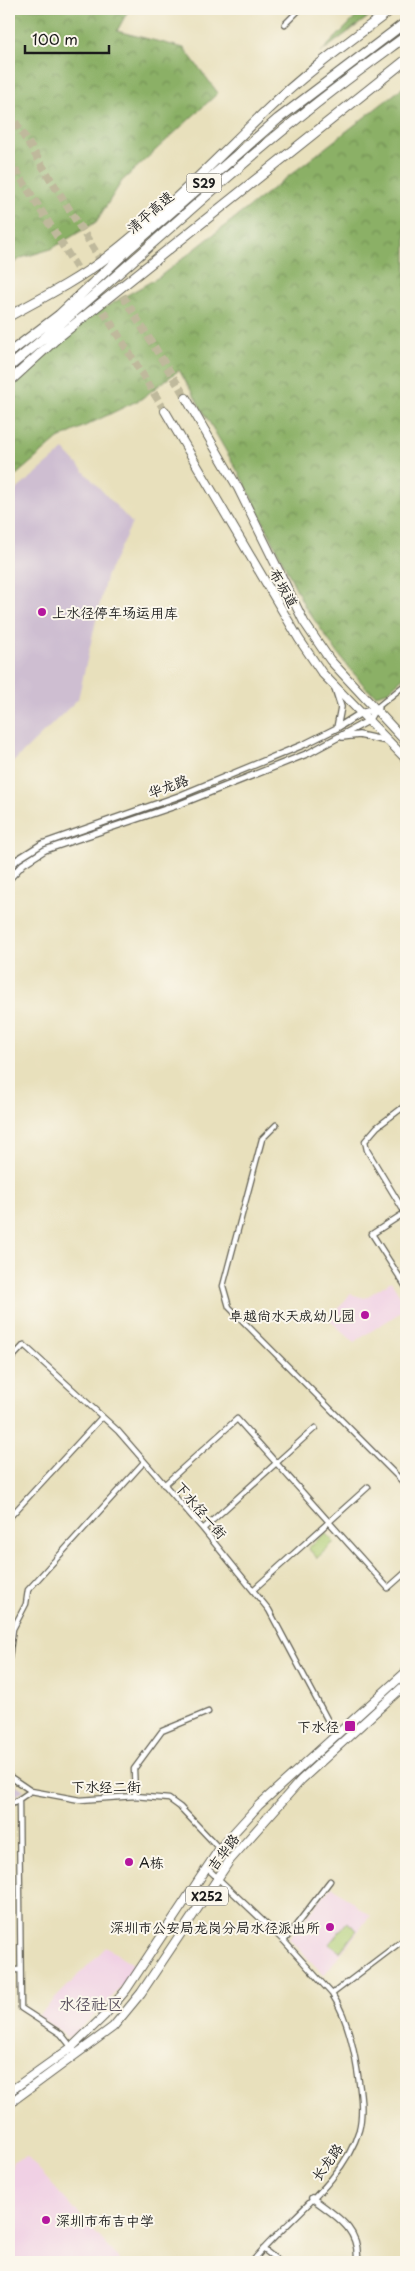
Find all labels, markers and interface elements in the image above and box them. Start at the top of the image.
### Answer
scale bar [25,22,109,54]
text: 100 m [32,27,78,50]
road number: S29 [186,174,222,192]
street label: 清平高速 [122,186,178,238]
street label: 布坂道 [264,565,304,611]
place label: 上水径停车场运用库 [52,602,178,623]
marker: 上水径停车场运用库 [36,606,48,618]
street label: 华龙路 [145,769,191,803]
place label: 卓越尚水天成幼儿园 [229,1305,355,1326]
marker: 卓越尚水天成幼儿园 [359,1309,371,1321]
street label: 下水径一街 [170,1477,232,1543]
place label: 下水径 [297,1716,339,1737]
marker: 下水径 [343,1719,357,1733]
street label: 下水经二街 [71,1776,141,1797]
street label: 吉华路 [202,1829,244,1875]
place label: A栋 [139,1852,164,1873]
marker: A栋 [123,1856,135,1868]
road number: X252 [186,1886,228,1905]
place label: 深圳市公安局龙岗分局水径派出所 [110,1917,320,1938]
marker: 深圳市公安局龙岗分局水径派出所 [324,1921,336,1933]
district label: 水径社区 [59,1991,123,2015]
street label: 长龙路 [306,2139,348,2185]
place label: 深圳市布吉中学 [56,2210,154,2231]
marker: 深圳市布吉中学 [40,2214,52,2226]

